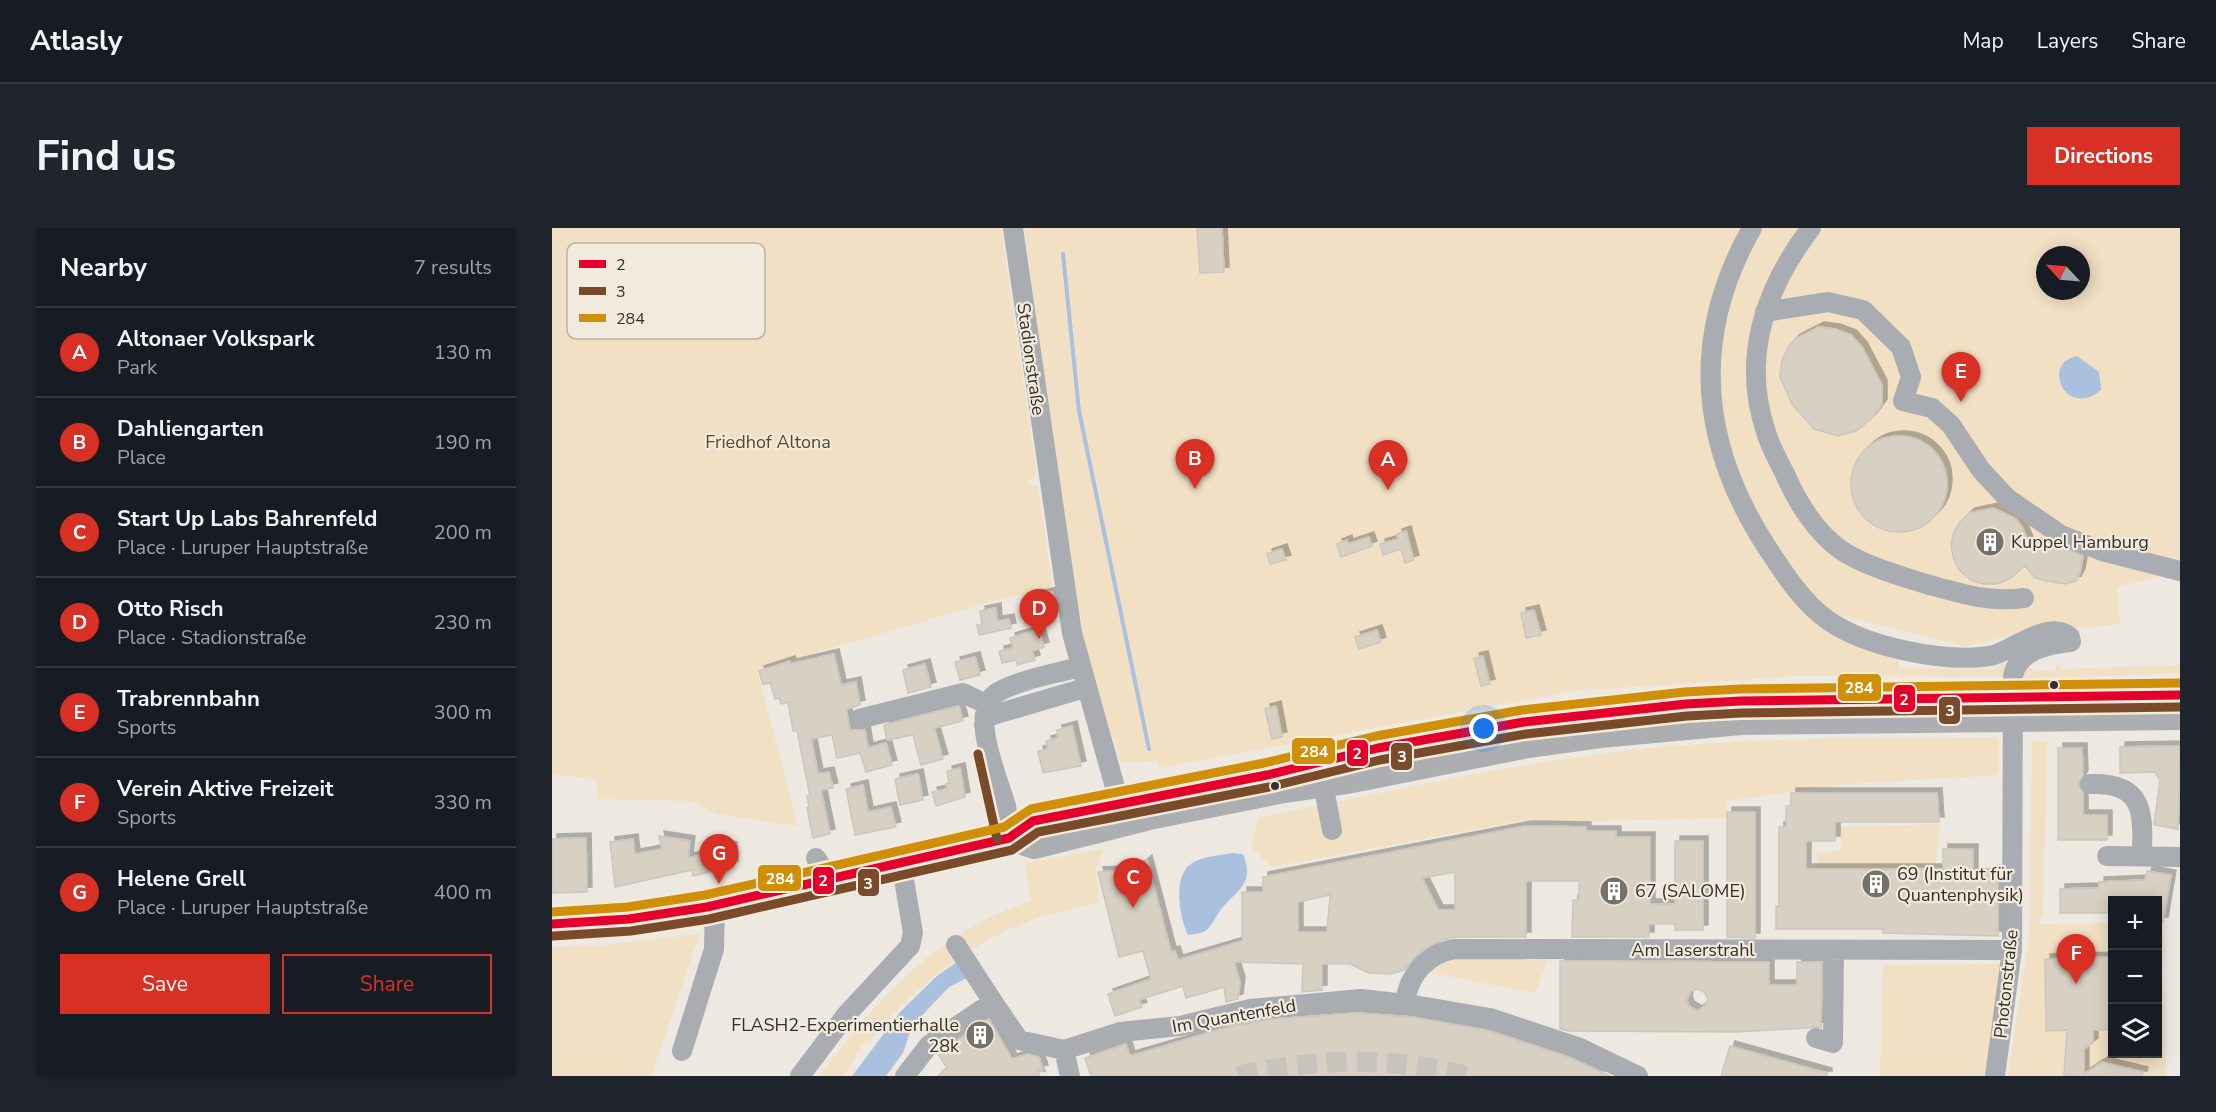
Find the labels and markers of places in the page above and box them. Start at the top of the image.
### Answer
pin: E [1942,352,1980,402]
pin: B [1176,440,1214,489]
pin: A [1368,440,1408,490]
building icon: Kuppel Hamburg [1974,526,2006,558]
place label: Kuppel Hamburg [2011,530,2149,554]
pin: D [1020,590,1058,639]
unlabelled marker [2048,679,2060,691]
unlabelled marker [1269,780,1281,792]
pin: G [700,834,738,884]
pin: C [1114,858,1152,908]
place label: 69 (Institut für Quantenphysik) [1897,862,2024,907]
building icon: 69 (Institut für Quantenphysik) [1860,868,1892,900]
building icon: 67 (SALOME) [1598,875,1630,907]
place label: 67 (SALOME) [1635,879,1746,903]
pin: F [2056,934,2096,984]
place label: FLASH2-Experimentierhalle 28k [731,1013,960,1058]
building icon: FLASH2-Experimentierhalle 28k [964,1019,996,1051]

